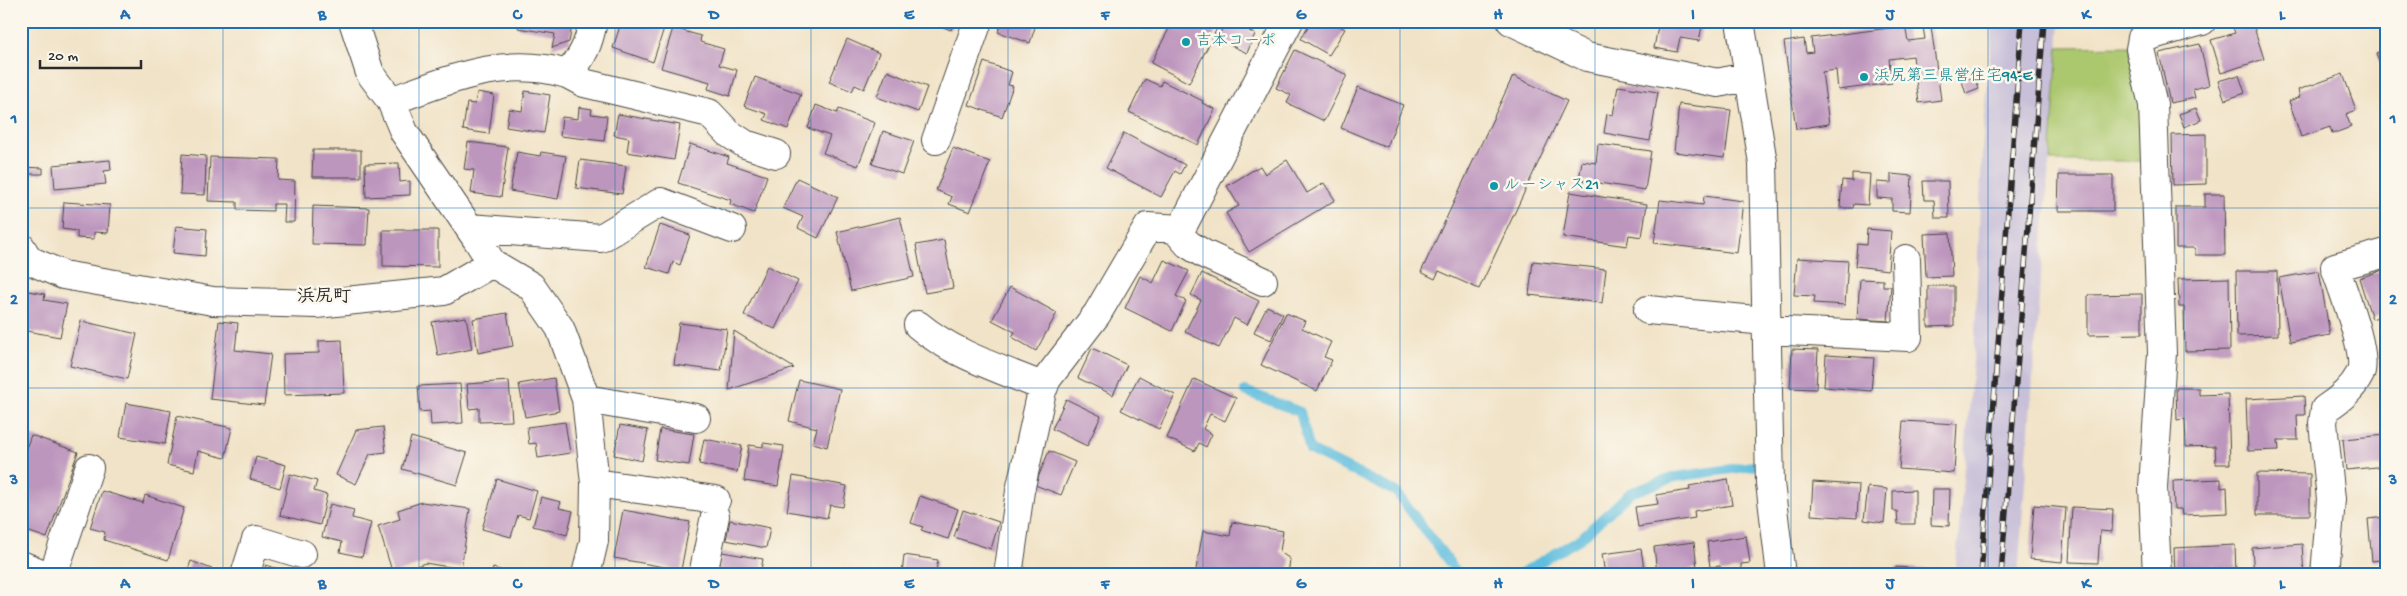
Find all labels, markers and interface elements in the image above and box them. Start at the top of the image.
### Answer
text: A [119,7,131,26]
text: B [317,7,327,26]
text: C [512,7,523,26]
text: D [707,7,720,26]
text: E [904,7,915,26]
text: F [1100,7,1111,26]
text: G [1296,7,1307,26]
text: H [1493,7,1503,26]
text: I [1691,7,1695,26]
text: J [1885,7,1896,26]
text: K [2081,7,2093,26]
text: L [2279,7,2286,26]
place label: 吉本コーポ [1196,32,1276,52]
marker: 吉本コーポ [1180,36,1192,48]
scale bar [40,38,141,70]
text: 20 m [48,48,78,66]
place label: 浜尻第三県営住宅94-E [1874,66,2034,87]
marker: 浜尻第三県営住宅94-E [1858,71,1870,83]
text: 1 [10,111,17,130]
text: 1 [2389,111,2396,130]
place label: ルーシャス21 [1504,177,1599,196]
marker: ルーシャス21 [1488,180,1500,192]
district label: 浜尻町 [297,287,351,308]
text: 2 [10,292,18,311]
text: 2 [2389,292,2397,311]
text: 3 [9,472,18,491]
text: 3 [2388,472,2397,491]
text: A [119,576,131,595]
text: B [317,576,327,595]
text: C [512,576,523,595]
text: D [707,576,720,595]
text: E [904,576,915,595]
text: F [1100,576,1111,595]
text: G [1296,576,1307,595]
text: H [1493,576,1503,595]
text: I [1691,576,1695,595]
text: J [1885,576,1896,595]
text: K [2081,576,2093,595]
text: L [2279,576,2286,595]

